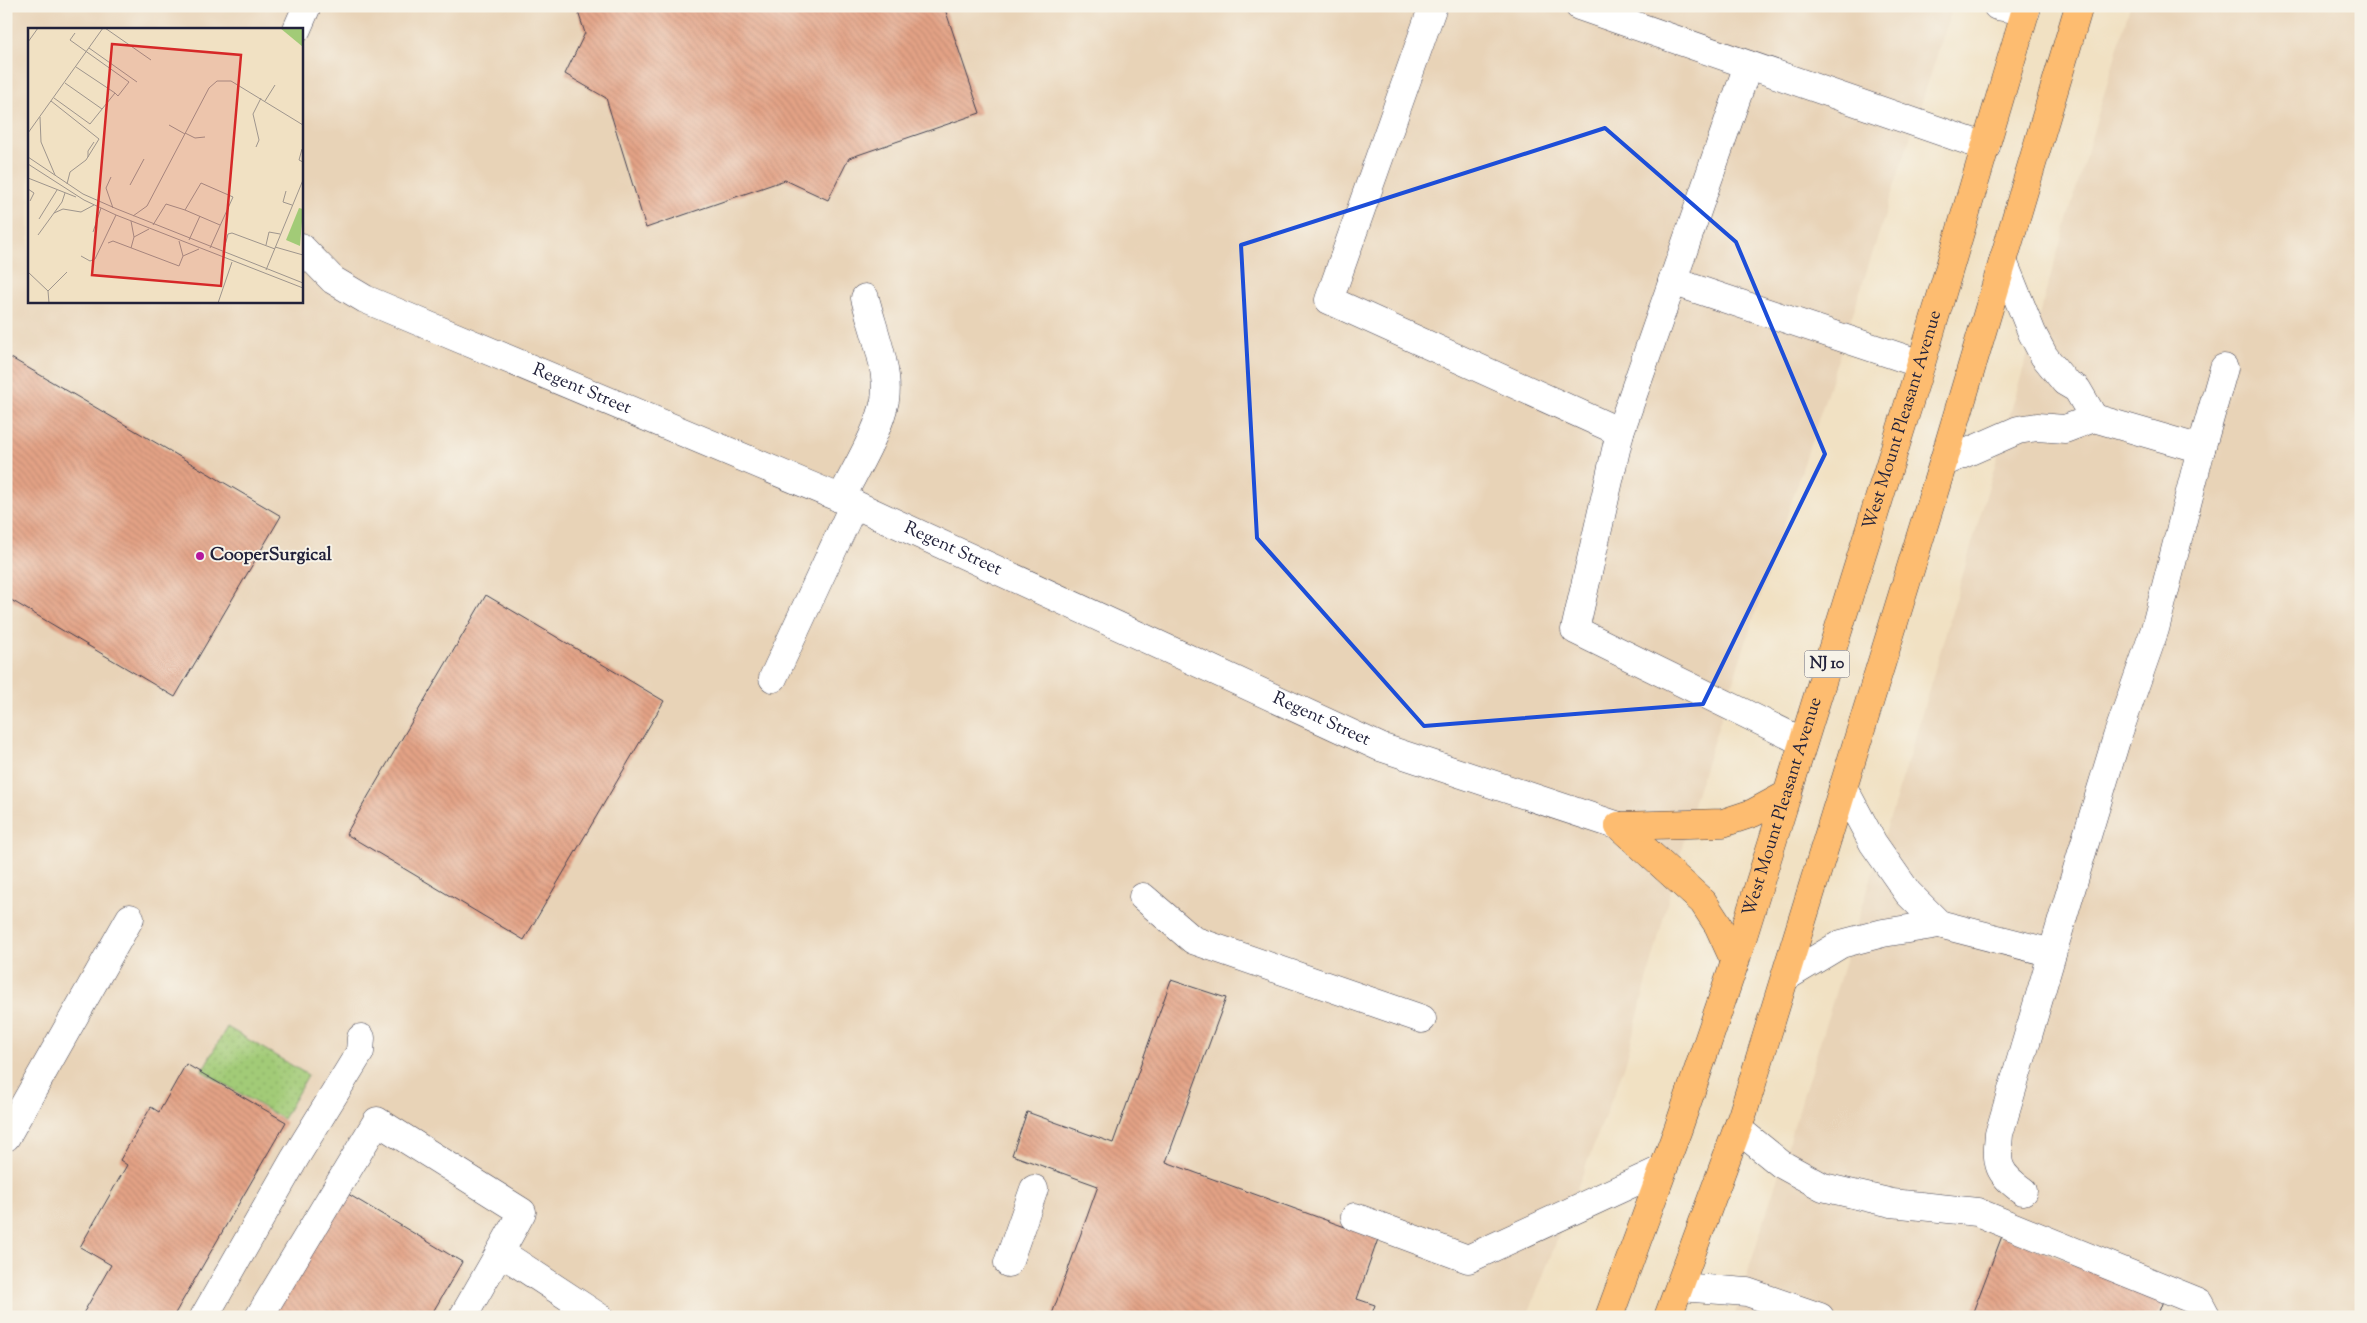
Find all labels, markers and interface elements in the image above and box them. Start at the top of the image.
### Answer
inset map [28,28,302,302]
street label: West Mount Pleasant Avenue [1857,307,1949,533]
street label: Regent Street [528,358,635,422]
street label: Regent Street [900,516,1006,583]
place label: CooperSurgical [210,543,333,569]
marker: CooperSurgical [194,550,206,562]
road number: NJ 10 [1804,651,1850,678]
street label: Regent Street [1268,686,1374,754]
street label: West Mount Pleasant Avenue [1737,694,1830,920]

